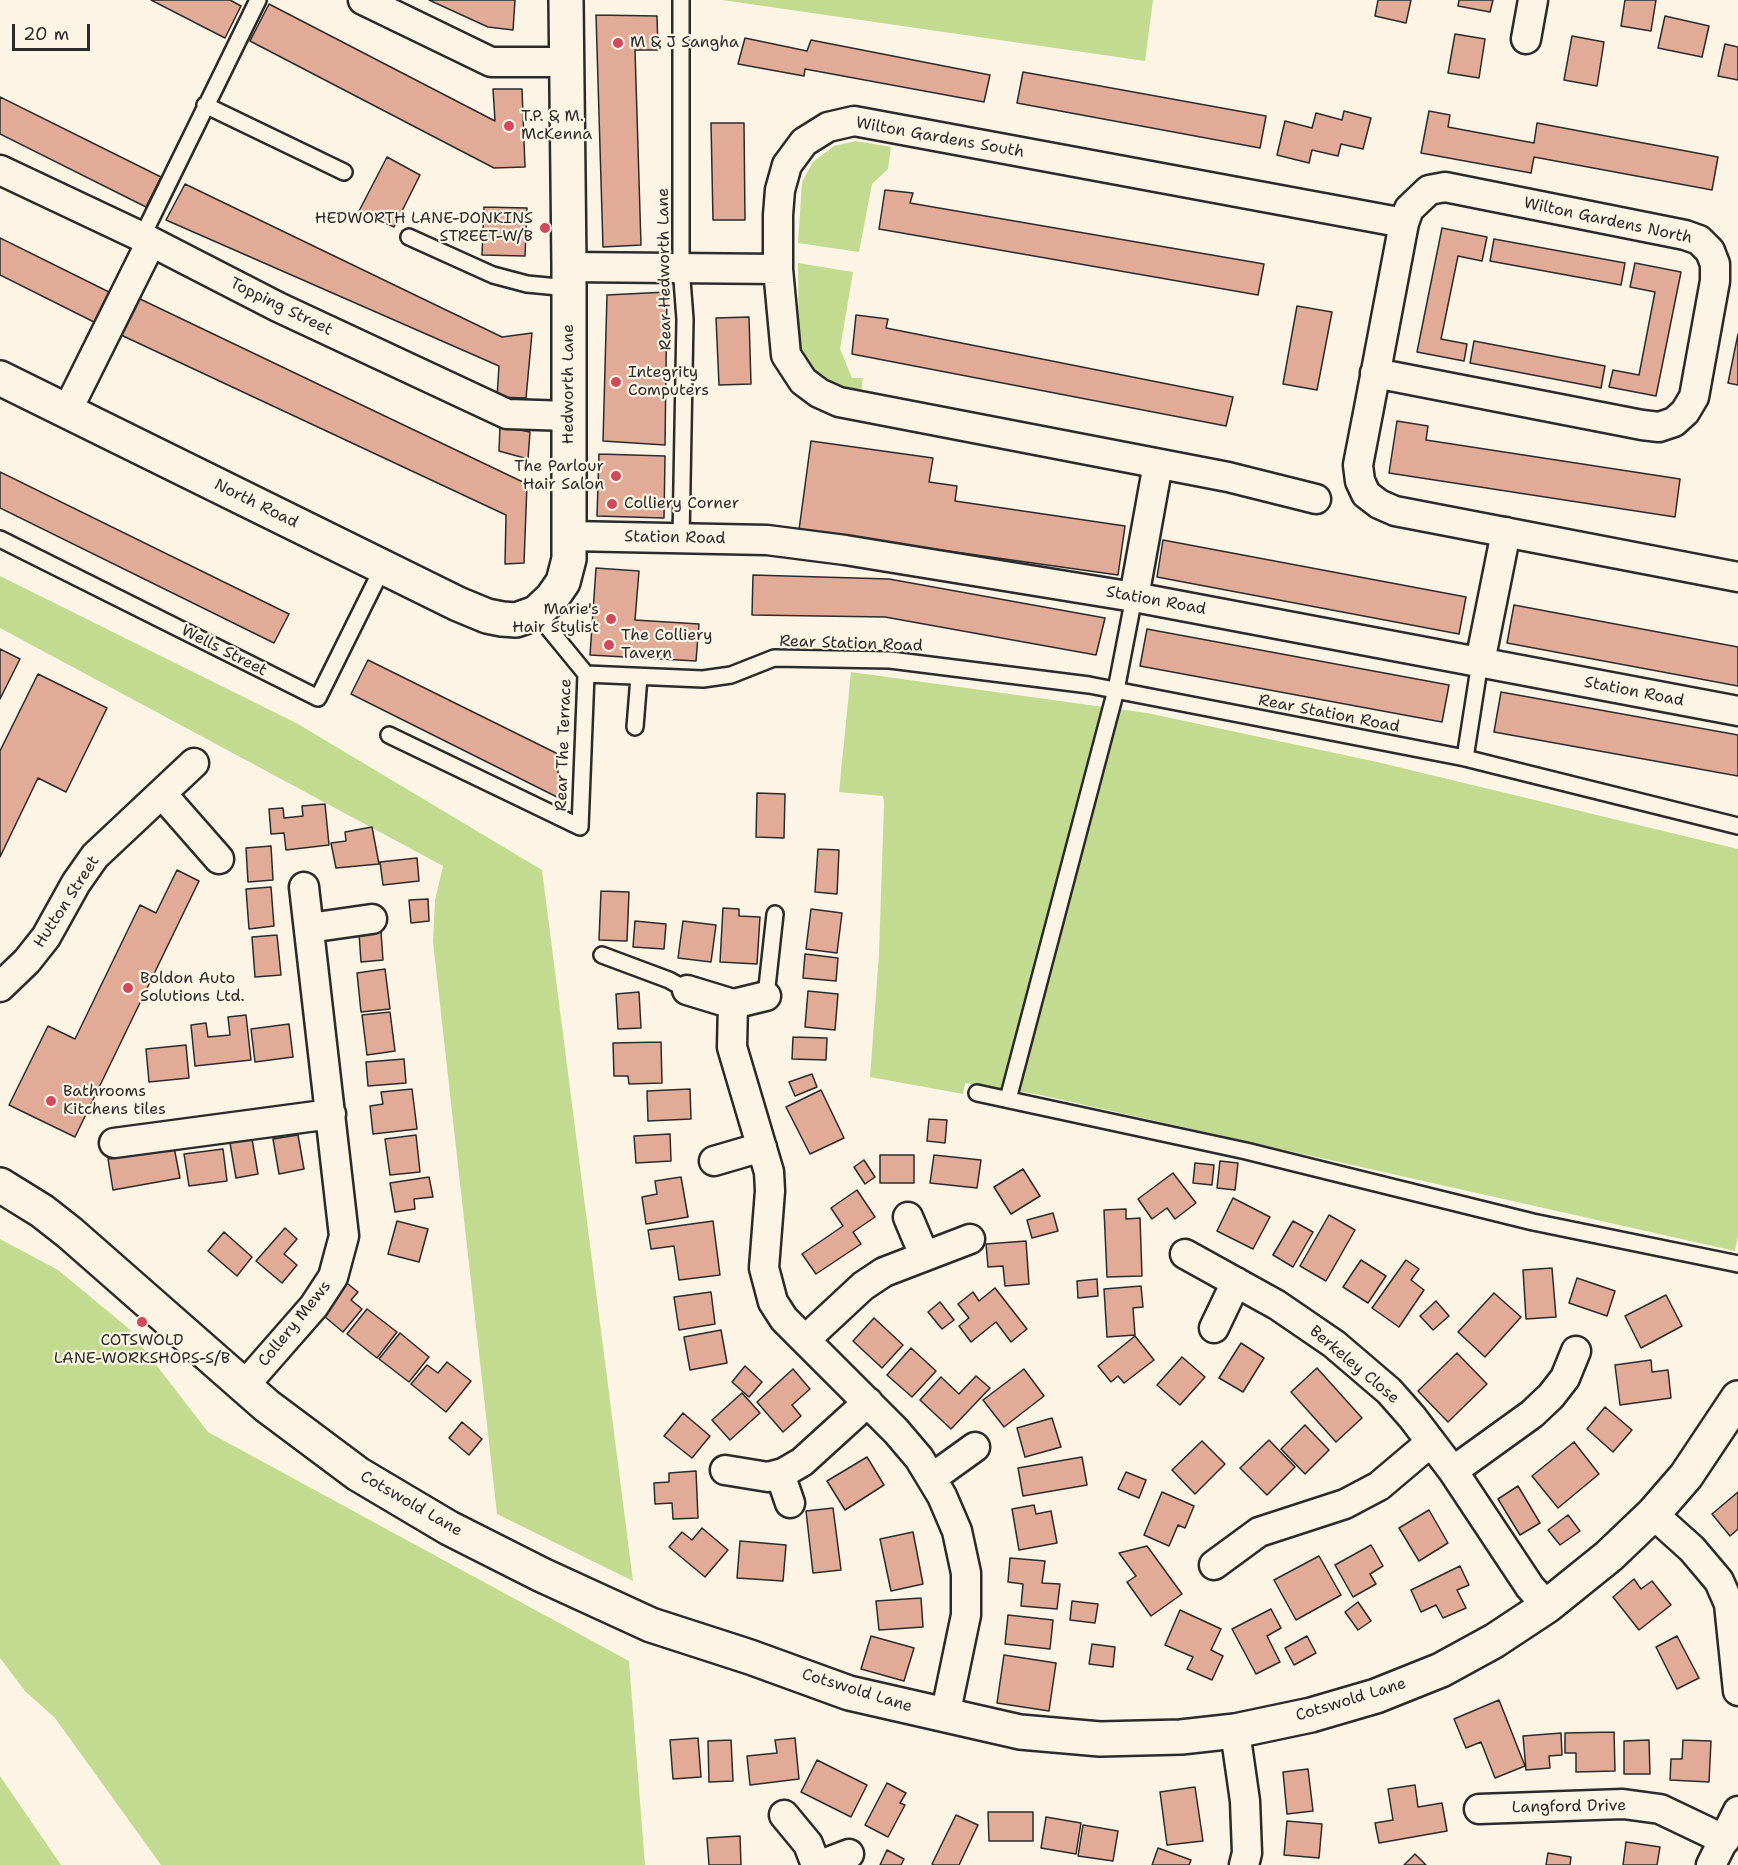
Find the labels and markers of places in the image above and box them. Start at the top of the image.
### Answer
place label: M & J Sangha [630,33,739,53]
marker: M & J Sangha [611,36,625,50]
place label: T.P. & M. McKenna [521,107,592,145]
marker: T.P. & M. McKenna [502,119,516,133]
place label: HEDWORTH LANE-DONKINS STREET-W/B [315,209,533,247]
marker: HEDWORTH LANE-DONKINS STREET-W/B [538,221,552,235]
place label: Integrity Computers [628,363,709,401]
marker: Integrity Computers [609,375,623,389]
place label: The Parlour Hair Salon [514,457,604,495]
marker: The Parlour Hair Salon [609,469,623,483]
place label: Colliery Corner [624,494,739,514]
marker: Colliery Corner [605,497,619,511]
place label: Marie's Hair Stylist [512,600,599,638]
marker: Marie's Hair Stylist [604,612,618,626]
place label: The Colliery Tavern [621,626,712,664]
marker: The Colliery Tavern [602,638,616,652]
place label: Boldon Auto Solutions Ltd. [140,969,245,1007]
marker: Boldon Auto Solutions Ltd. [121,981,135,995]
place label: Bathrooms Kitchens tiles [63,1082,166,1120]
marker: Bathrooms Kitchens tiles [44,1094,58,1108]
marker: COTSWOLD LANE-WORKSHOPS-S/B [135,1315,149,1329]
place label: COTSWOLD LANE-WORKSHOPS-S/B [54,1331,230,1369]

